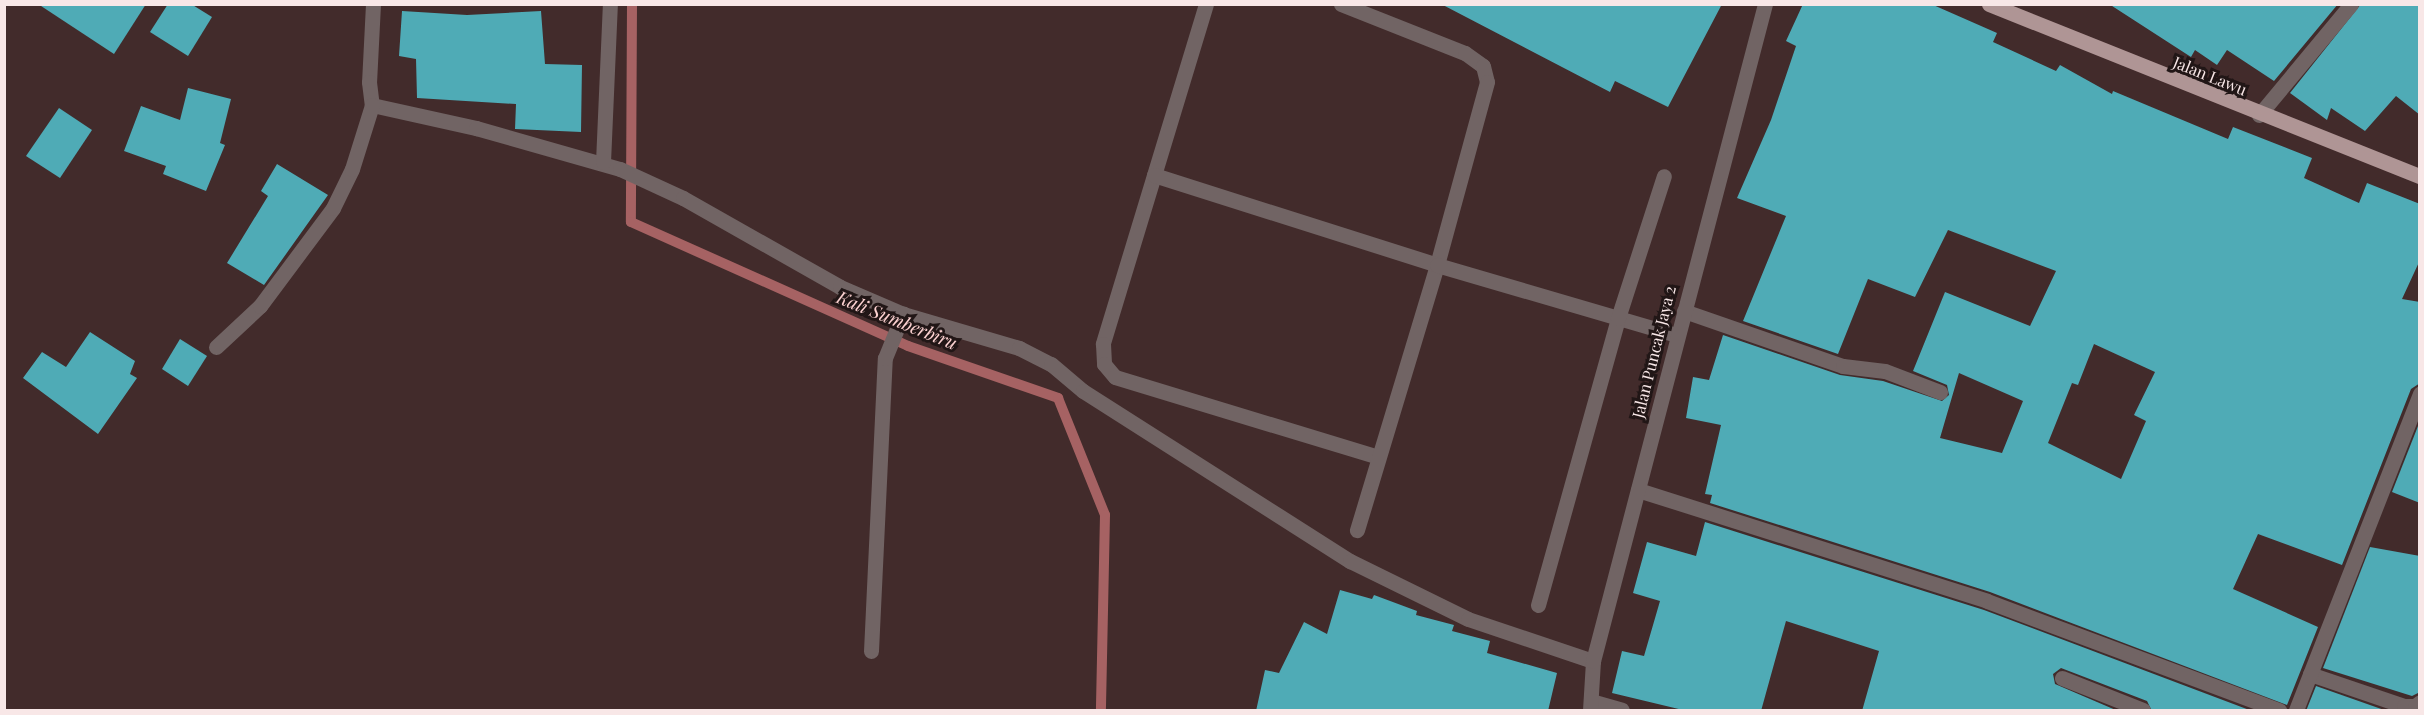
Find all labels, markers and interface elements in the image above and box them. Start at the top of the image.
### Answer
street label: Jalan Lawu [2170,53,2250,99]
street label: Jalan Puncak Jaya 2 [1628,284,1680,420]
water label: Kali Sumberbiru [834,286,960,354]

